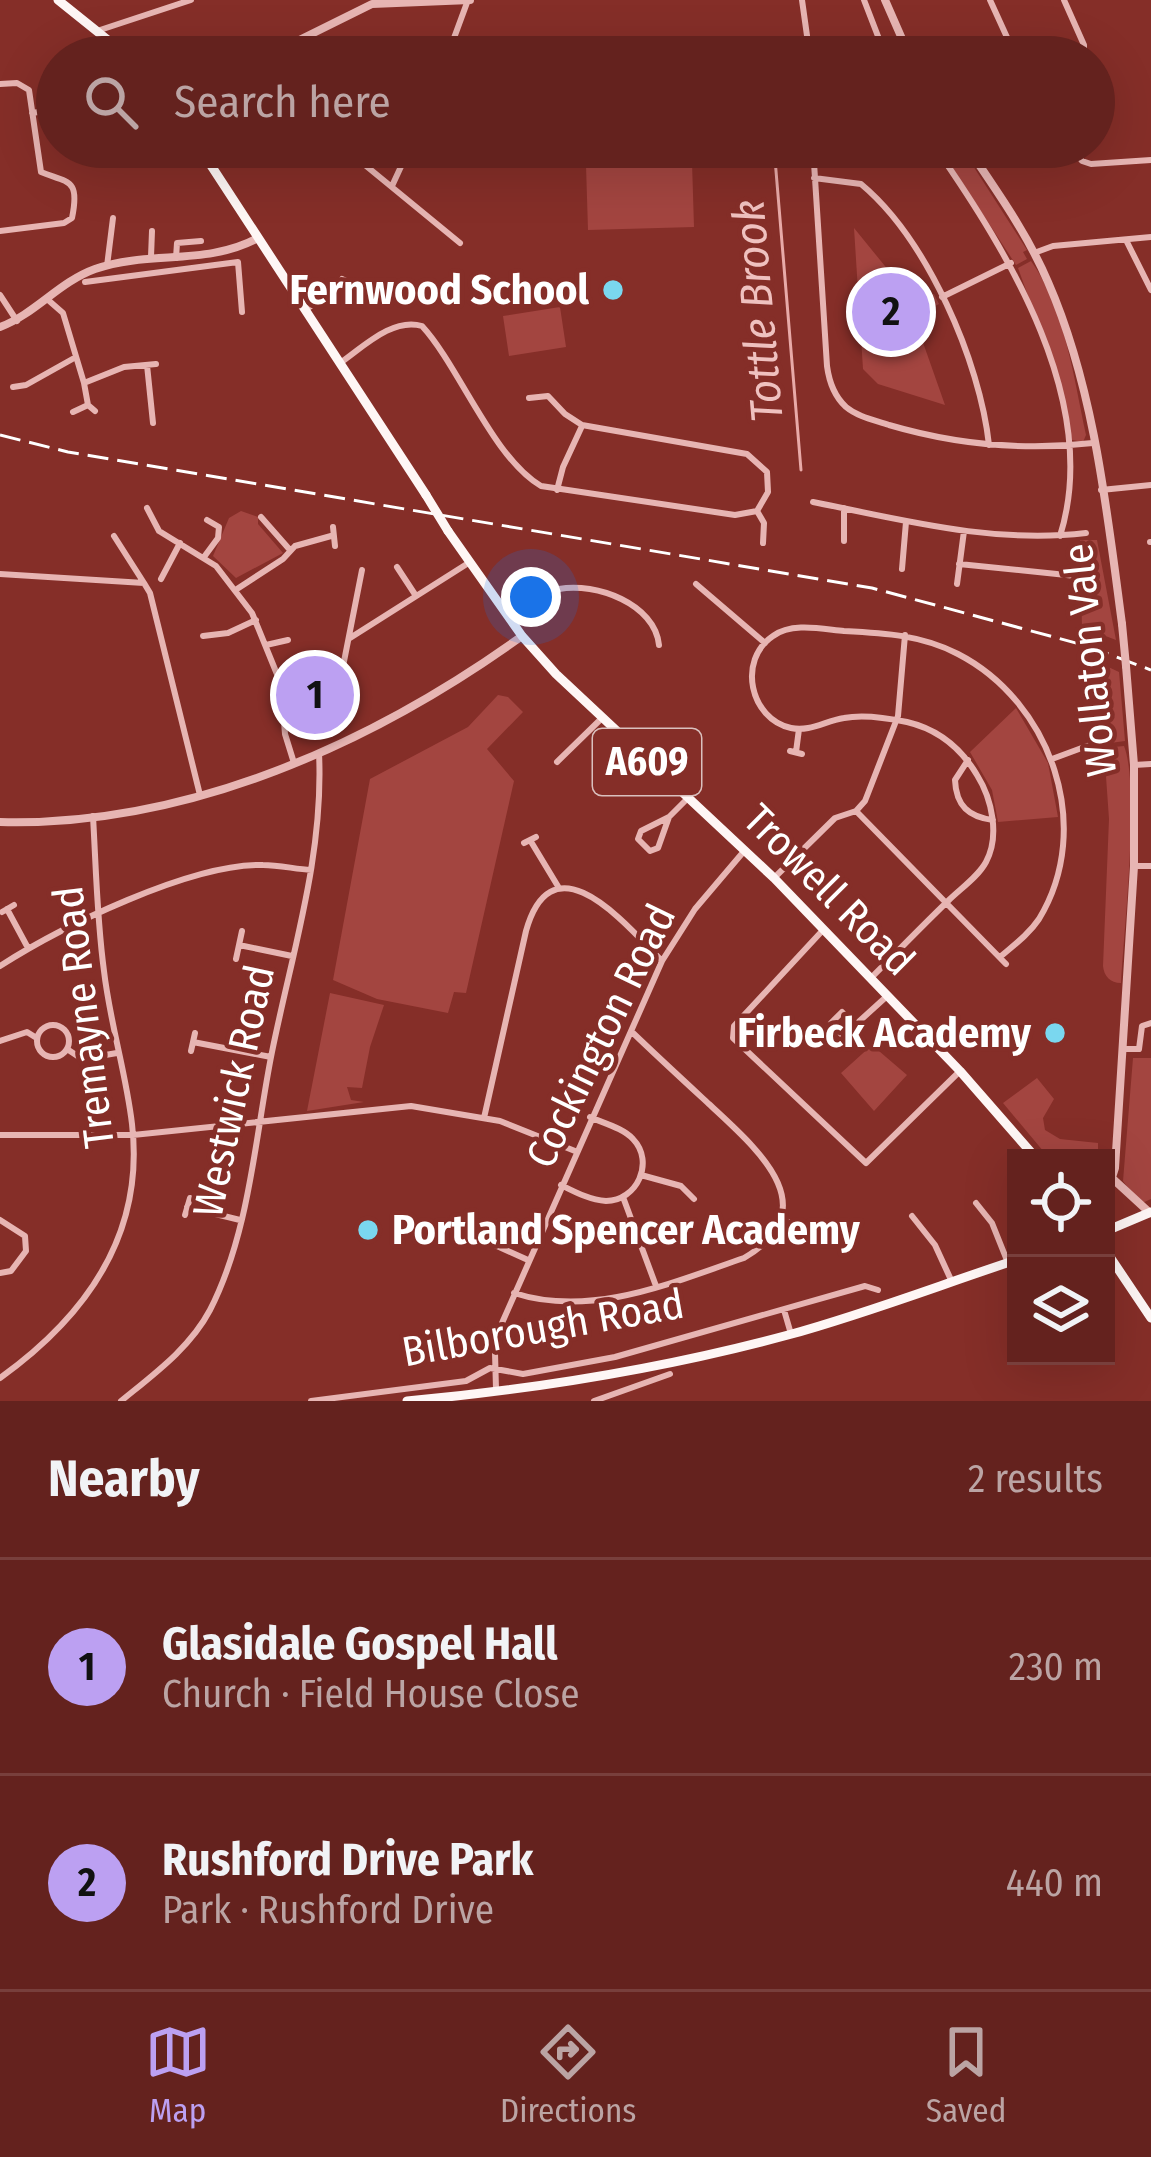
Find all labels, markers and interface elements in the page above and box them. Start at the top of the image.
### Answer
search box [36,36,1115,168]
icon: search [78,69,144,135]
text: Search here [174,75,391,129]
water label: Tottle Brook [721,198,795,424]
place label: Fernwood School [289,265,590,315]
pin: 2 [852,267,930,357]
marker: Fernwood School [600,277,626,303]
street label: Wollaton Vale [1053,541,1127,779]
your location [501,567,561,627]
pin: 1 [276,650,354,740]
road number: A609 [593,729,701,795]
street label: Trowell Road [733,794,925,986]
street label: Tremayne Road [43,883,125,1151]
street label: Cockington Road [516,896,686,1176]
street label: Westwick Road [183,961,285,1221]
place label: Firbeck Academy [737,1008,1032,1058]
marker: Firbeck Academy [1042,1020,1068,1046]
map controls [1007,1149,1115,1365]
button: locate [1007,1149,1115,1257]
place label: Portland Spencer Academy [392,1205,861,1255]
marker: Portland Spencer Academy [355,1217,381,1243]
button: layers [1007,1257,1115,1365]
street label: Bilborough Road [398,1279,688,1377]
text: Nearby [48,1448,200,1510]
text: 2 results [968,1456,1103,1502]
text: Glasidale Gospel Hall [162,1617,558,1671]
text: 1 [79,1644,95,1690]
text: 230 m [1009,1644,1103,1690]
text: Church · Field House Close [162,1671,579,1717]
text: Rushford Drive Park [162,1833,533,1887]
text: 2 [78,1860,96,1906]
text: 440 m [1006,1860,1103,1906]
text: Park · Rushford Drive [162,1887,494,1933]
tab: Map [145,2019,211,2131]
tab: Directions [500,2019,636,2131]
tab: Saved [926,2019,1006,2131]

